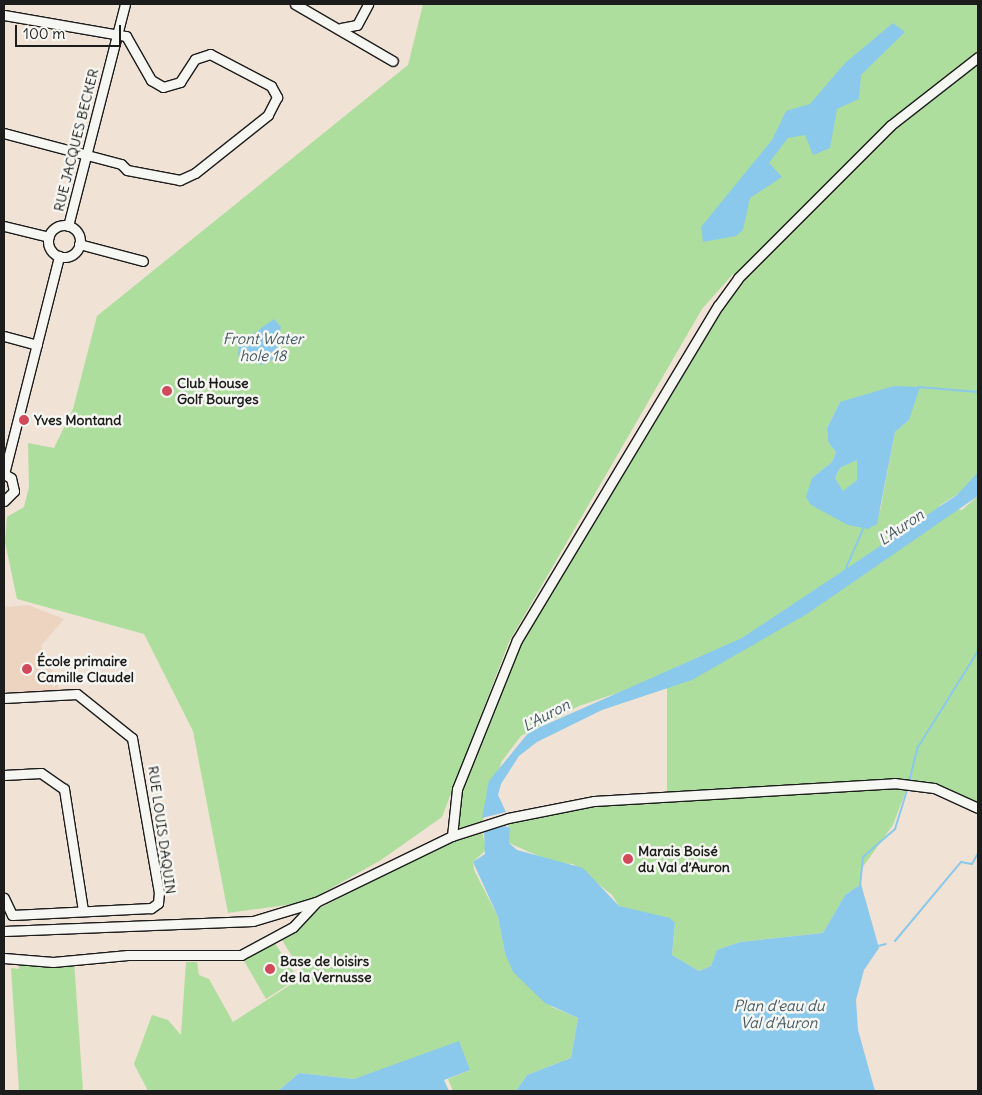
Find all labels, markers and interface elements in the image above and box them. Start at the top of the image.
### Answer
scale bar [18,15,124,47]
text: 100 m [23,24,65,43]
street label: RUE JACQUES BECKER [50,67,102,213]
water label: Front Water hole 18 [223,329,303,364]
place label: Club House Golf Bourges [177,375,259,408]
marker: Club House Golf Bourges [161,385,173,397]
place label: Yves Montand [34,412,121,428]
marker: Yves Montand [18,414,30,426]
water label: L'Auron [875,505,927,549]
place label: École primaire Camille Claudel [37,653,134,686]
marker: École primaire Camille Claudel [21,663,33,675]
water label: L'Auron [519,695,573,735]
street label: RUE LOUIS DAQUIN [145,765,179,895]
place label: Marais Boisé du Val d’Auron [638,843,730,876]
marker: Marais Boisé du Val d’Auron [622,853,634,865]
place label: Base de loisirs de la Vernusse [280,953,371,986]
marker: Base de loisirs de la Vernusse [264,963,276,975]
water label: Plan d'eau du Val d'Auron [734,996,824,1031]

